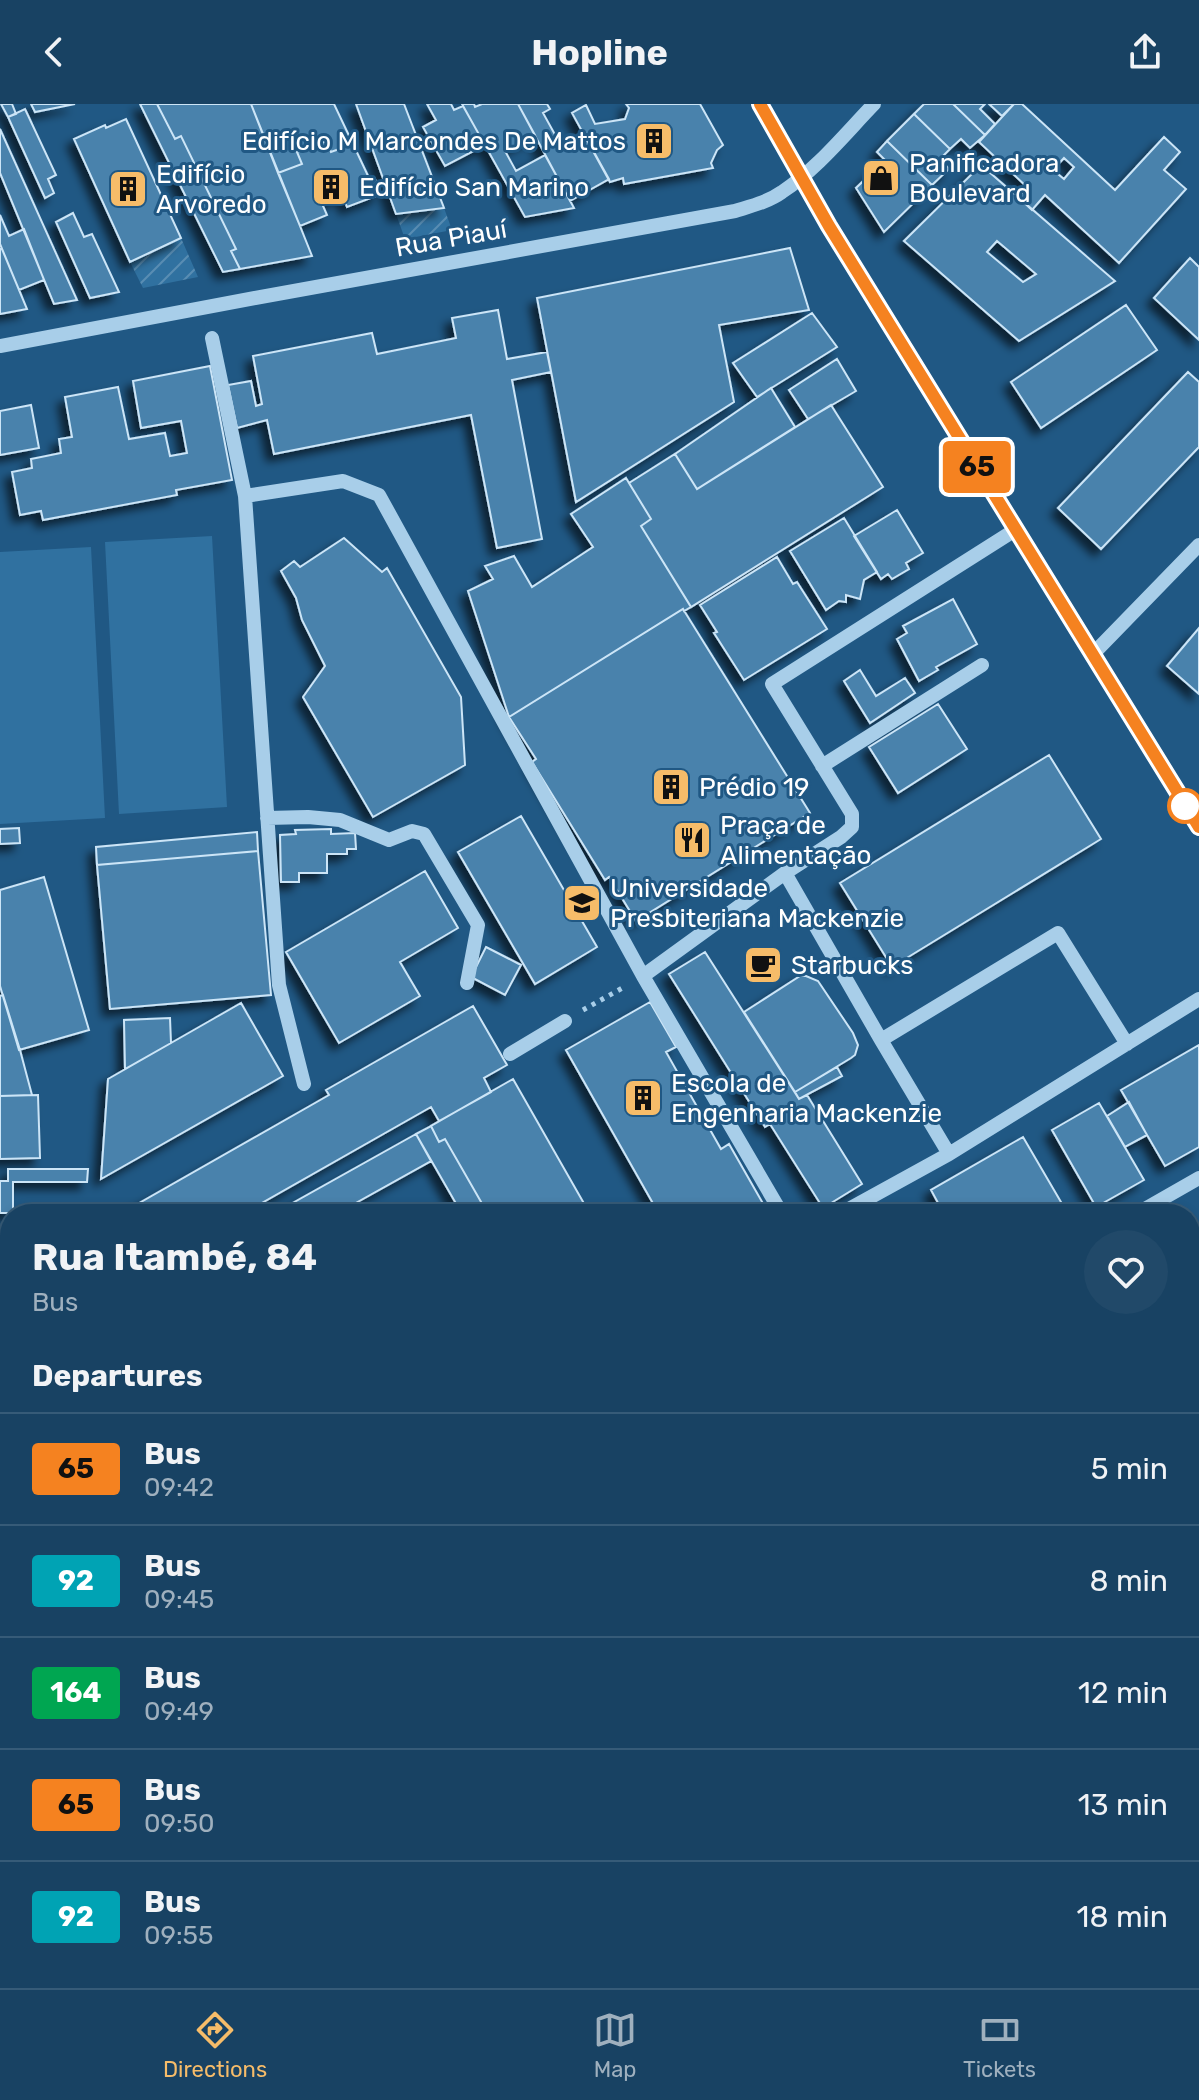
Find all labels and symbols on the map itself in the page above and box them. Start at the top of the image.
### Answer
building icon: Edifício M Marcondes De Mattos [633,120,675,162]
place label: Edifício M Marcondes De Mattos [242,126,626,157]
place label: Panificadora Boulevard [909,148,1059,209]
shop icon: Panificadora Boulevard [860,157,902,199]
place label: Edifício Arvoredo [156,159,267,220]
building icon: Edifício San Marino [310,166,352,208]
building icon: Edifício Arvoredo [107,168,149,210]
place label: Edifício San Marino [359,172,589,203]
street label: Rua Piauí [393,213,511,264]
line badge: 65 [941,441,1013,493]
building icon: Prédio 19 [650,766,692,808]
place label: Prédio 19 [699,772,809,803]
unlabelled marker [1168,789,1199,823]
place label: Praça de Alimentação [720,810,871,871]
restaurant icon: Praça de Alimentação [671,819,713,861]
place label: Universidade Presbiteriana Mackenzie [610,873,904,934]
school or university icon: Universidade Presbiteriana Mackenzie [561,882,603,924]
cafe icon: Starbucks [742,944,784,986]
place label: Starbucks [791,950,913,981]
place label: Escola de Engenharia Mackenzie [671,1068,942,1129]
building icon: Escola de Engenharia Mackenzie [622,1077,664,1119]

